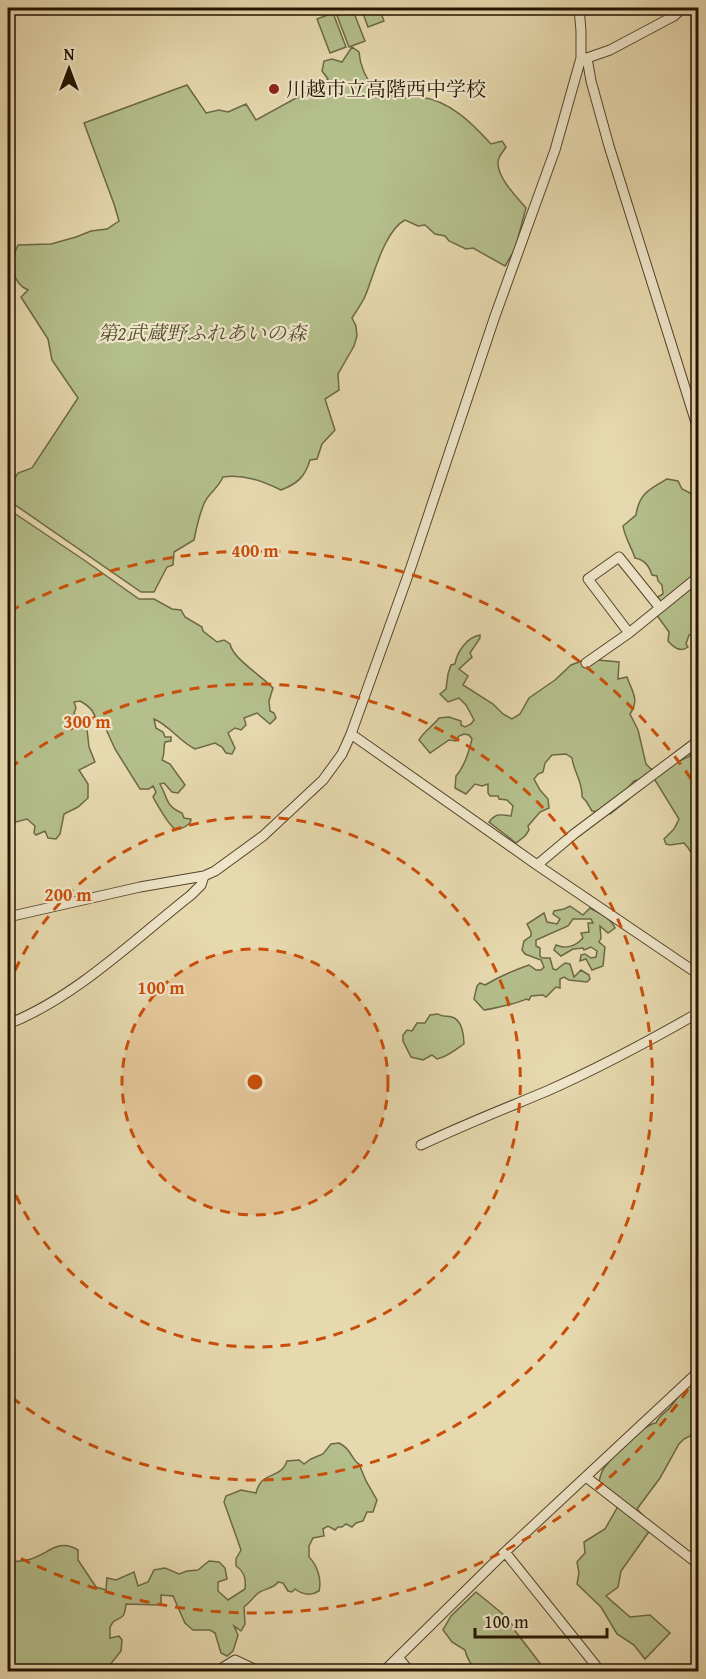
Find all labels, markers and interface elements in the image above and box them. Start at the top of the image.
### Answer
north arrow [39,39,99,99]
text: N [64,42,75,66]
place label: 川越市立高階西中学校 [286,74,486,103]
marker: 川越市立高階西中学校 [267,82,281,96]
park label: 第2武蔵野ふれあいの森 [98,318,308,347]
text: 400 m [231,537,279,564]
text: 300 m [63,708,111,735]
text: 200 m [44,881,92,908]
text: 100 m [137,974,185,1001]
centre of rings [245,1072,265,1092]
scale bar [475,1601,607,1639]
text: 100 m [484,1608,529,1635]

